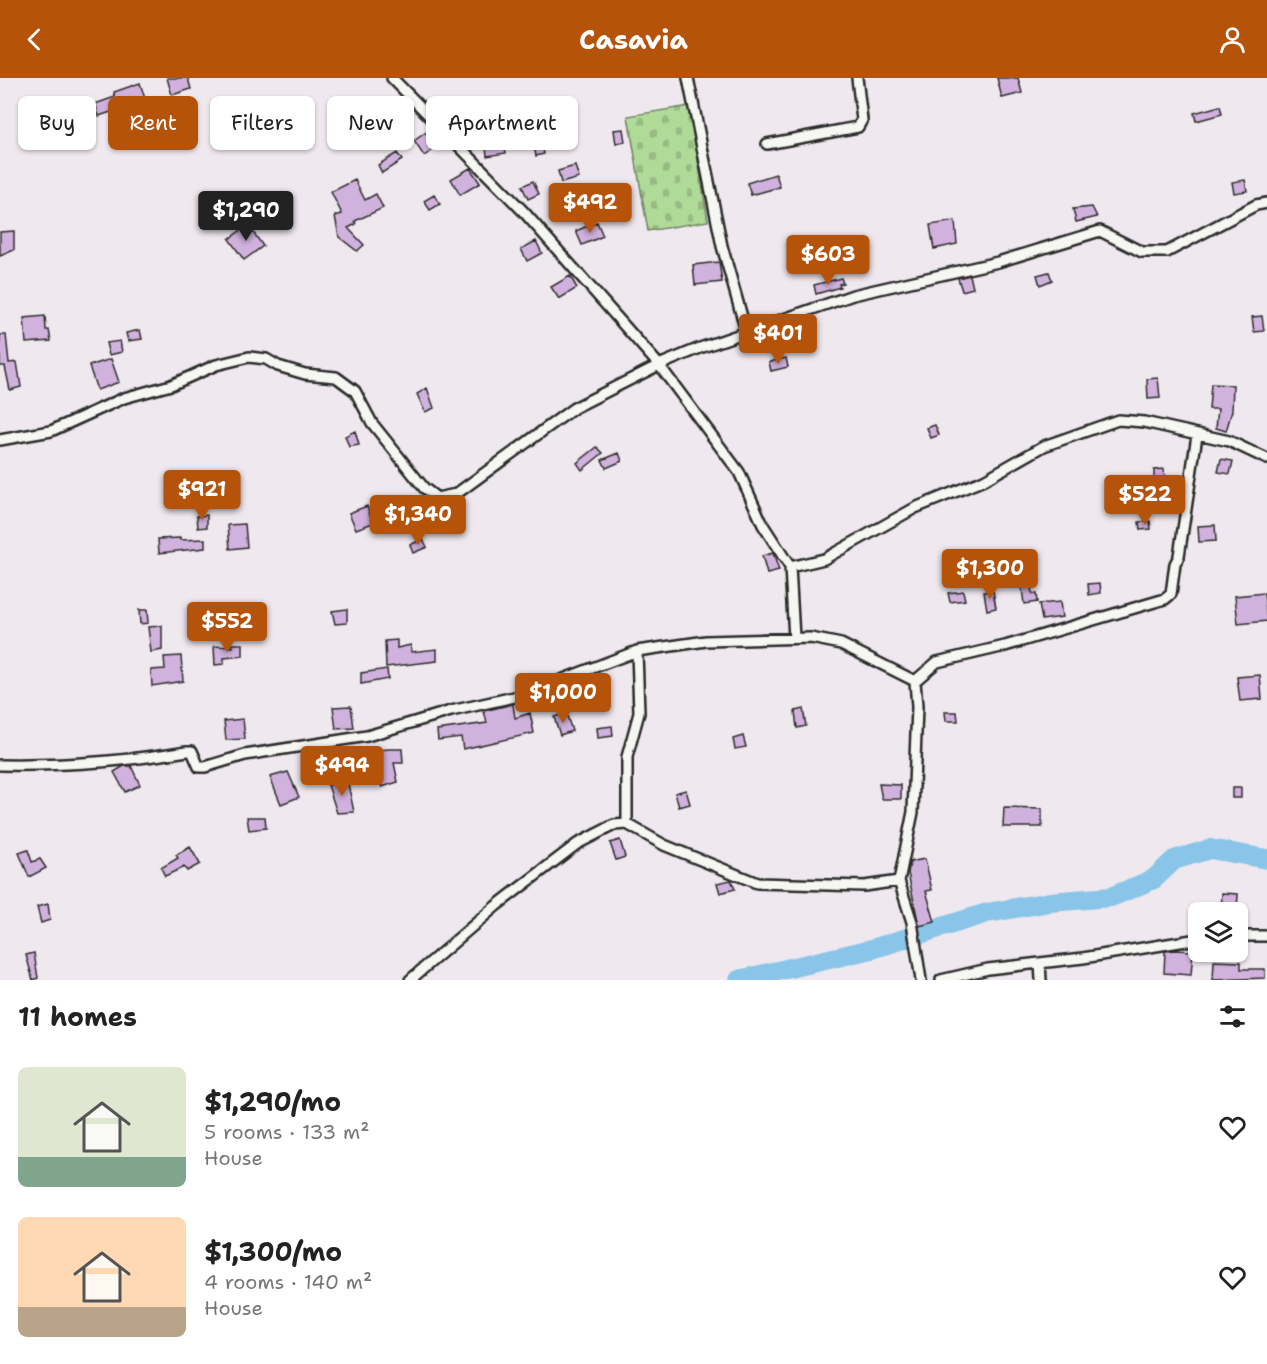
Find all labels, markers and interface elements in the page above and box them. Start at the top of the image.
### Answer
text: Casavia [579,21,688,58]
icon: back [18,23,51,56]
icon: person [1216,23,1249,56]
chip: Buy [18,96,96,150]
chip: Rent [108,96,198,150]
chip: Filters [210,96,315,150]
chip: New [327,96,414,150]
chip: Apartment [426,96,578,150]
pin: $492 [554,183,626,234]
text: $492 [563,189,617,215]
pin: $1,290 [197,191,295,242]
text: $1,290 [212,197,280,223]
pin: $603 [792,235,864,286]
text: $603 [800,241,856,267]
pin: $401 [742,314,814,365]
text: $401 [753,320,803,346]
pin: $921 [166,470,238,521]
pin: $522 [1109,475,1181,526]
text: $921 [178,476,226,502]
text: $522 [1118,481,1172,507]
pin: $1,340 [369,495,467,546]
text: $1,340 [384,501,452,527]
pin: $1,300 [941,549,1039,600]
text: $1,300 [956,555,1024,581]
pin: $552 [191,602,263,653]
text: $552 [201,608,253,634]
pin: $1,000 [514,673,612,724]
text: $1,000 [529,679,597,705]
pin: $494 [306,746,378,797]
text: $494 [315,752,369,778]
map controls [1188,902,1248,962]
button: layers [1188,902,1248,962]
text: 11 homes [18,999,137,1034]
icon: filters [1216,1000,1249,1033]
text: $1,290/mo [204,1084,341,1119]
icon: home [66,1091,138,1163]
icon: heart [1216,1111,1249,1144]
text: 5 rooms · 133 m² [204,1119,369,1145]
text: House [204,1145,263,1171]
text: $1,300/mo [204,1234,342,1269]
icon: home [66,1241,138,1313]
icon: heart [1216,1261,1249,1294]
text: 4 rooms · 140 m² [204,1269,372,1295]
text: House [204,1295,263,1321]

